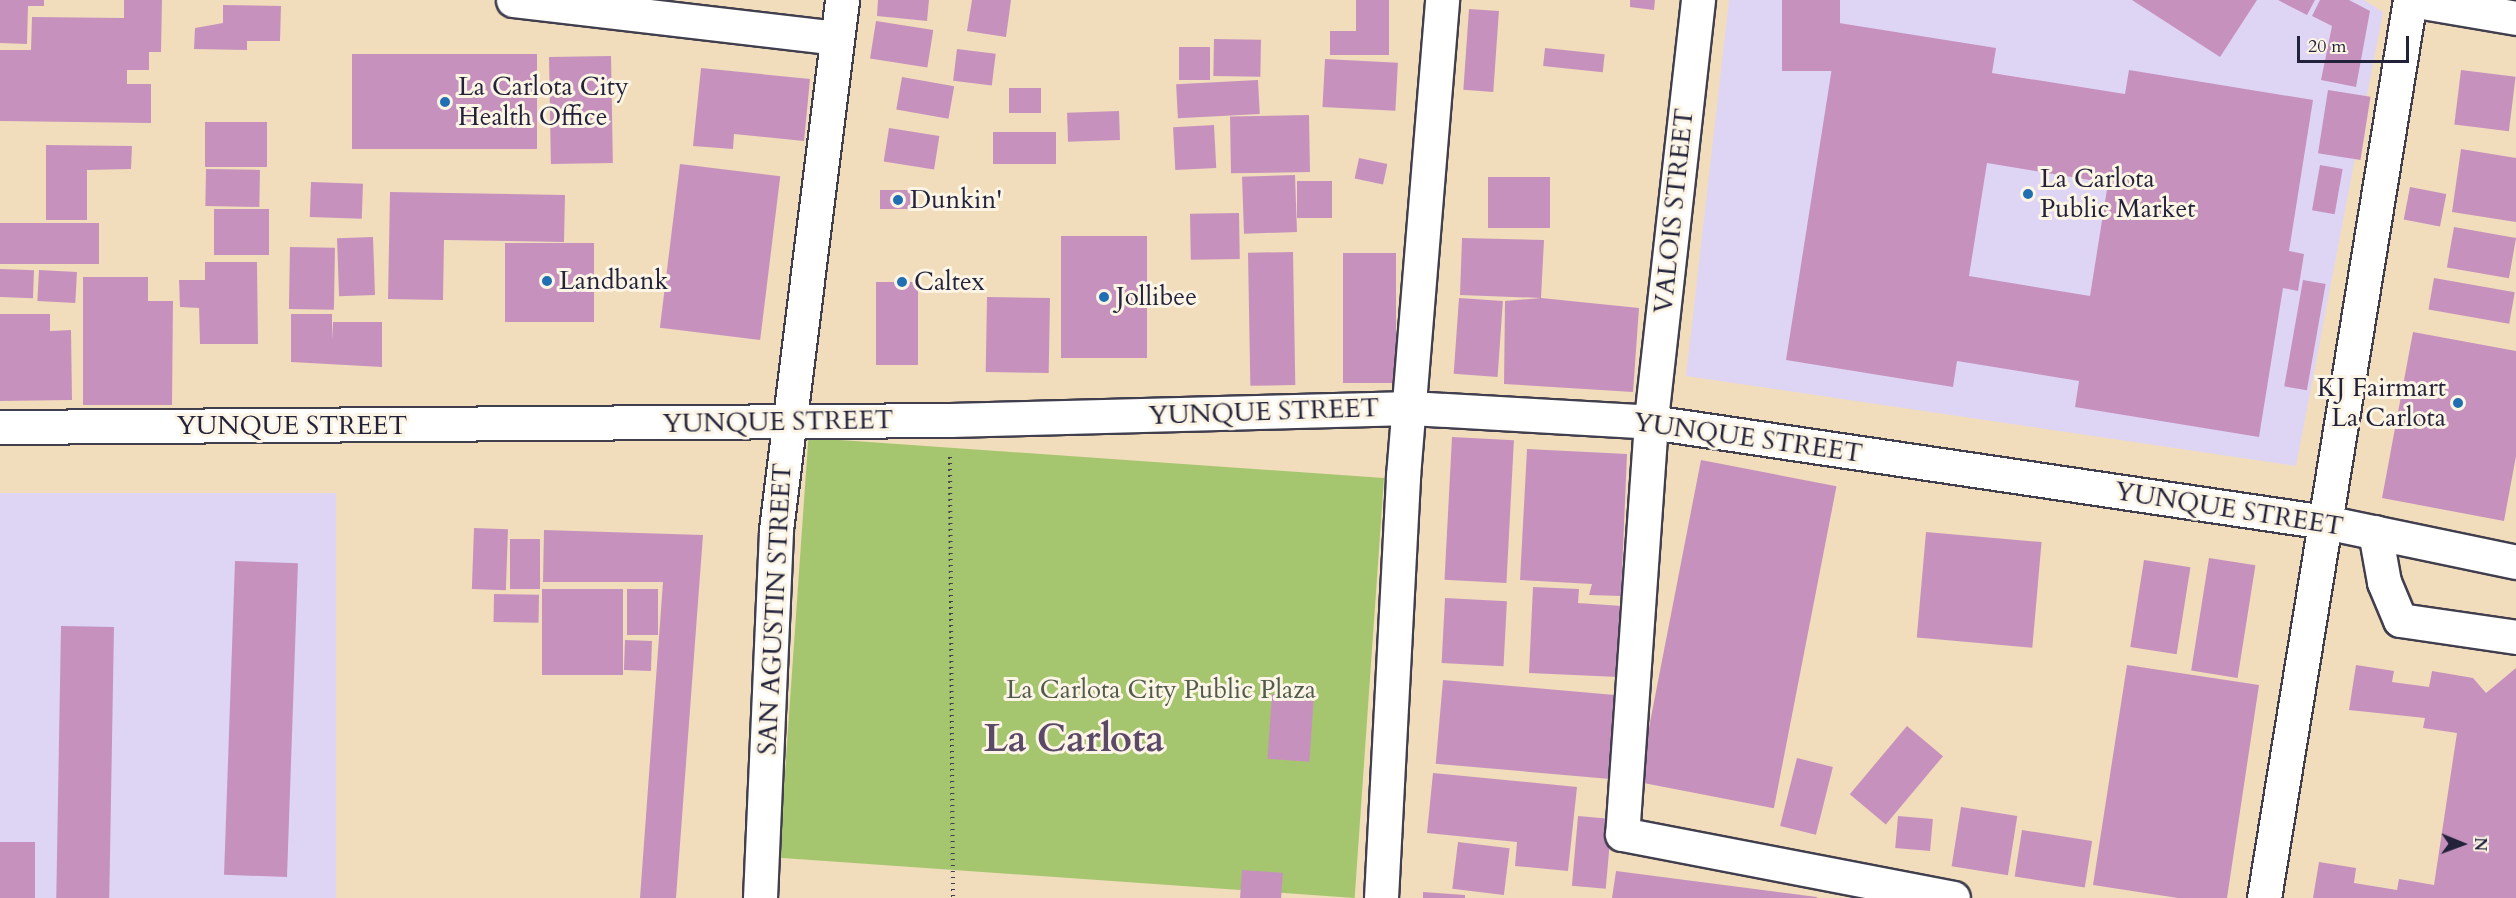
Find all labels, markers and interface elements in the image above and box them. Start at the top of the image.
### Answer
scale bar [2300,24,2412,62]
text: 20 m [2308,34,2347,59]
place label: La Carlota City Health Office [458,71,629,132]
marker: La Carlota City Health Office [436,93,454,111]
street label: VALOIS STREET [1648,107,1700,315]
place label: La Carlota Public Market [2040,163,2196,224]
place label: Dunkin' [910,184,1002,216]
marker: La Carlota Public Market [2021,187,2035,201]
marker: Dunkin' [891,193,905,207]
place label: Landbank [559,265,668,297]
place label: Caltex [914,266,985,298]
marker: Landbank [540,274,554,288]
marker: Caltex [895,275,909,289]
place label: Jollibee [1116,281,1197,313]
marker: Jollibee [1097,290,1111,304]
place label: KJ Fairmart La Carlota [2317,372,2446,434]
street label: YUNQUE STREET [1148,392,1380,432]
marker: KJ Fairmart La Carlota [2451,396,2465,410]
street label: YUNQUE STREET [662,404,894,440]
street label: YUNQUE STREET [1632,406,1864,470]
street label: YUNQUE STREET [177,410,407,442]
street label: SAN AGUSTIN STREET [752,462,798,756]
street label: YUNQUE STREET [2113,476,2345,542]
park label: La Carlota City Public Plaza [1006,674,1316,706]
district label: La Carlota [984,717,1164,763]
north arrow [2432,814,2492,874]
text: N [2469,837,2491,851]

